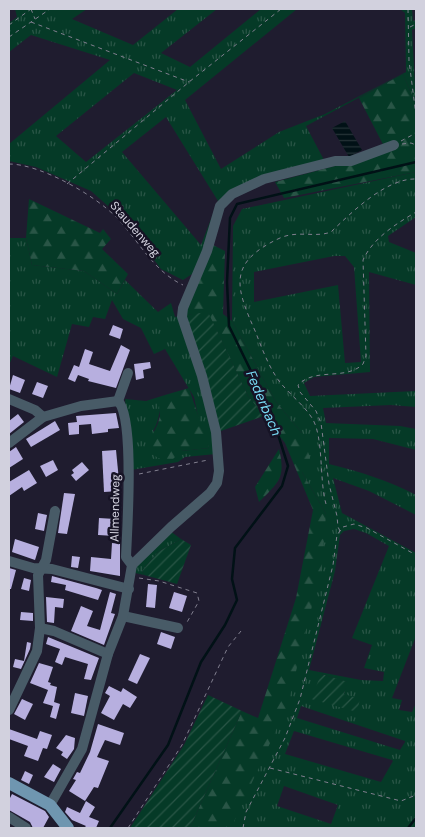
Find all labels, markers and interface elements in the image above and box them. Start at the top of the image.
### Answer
street label: Staudenweg [106,198,164,260]
water label: Federbach [242,368,286,438]
street label: Allmendweg [106,474,124,542]

